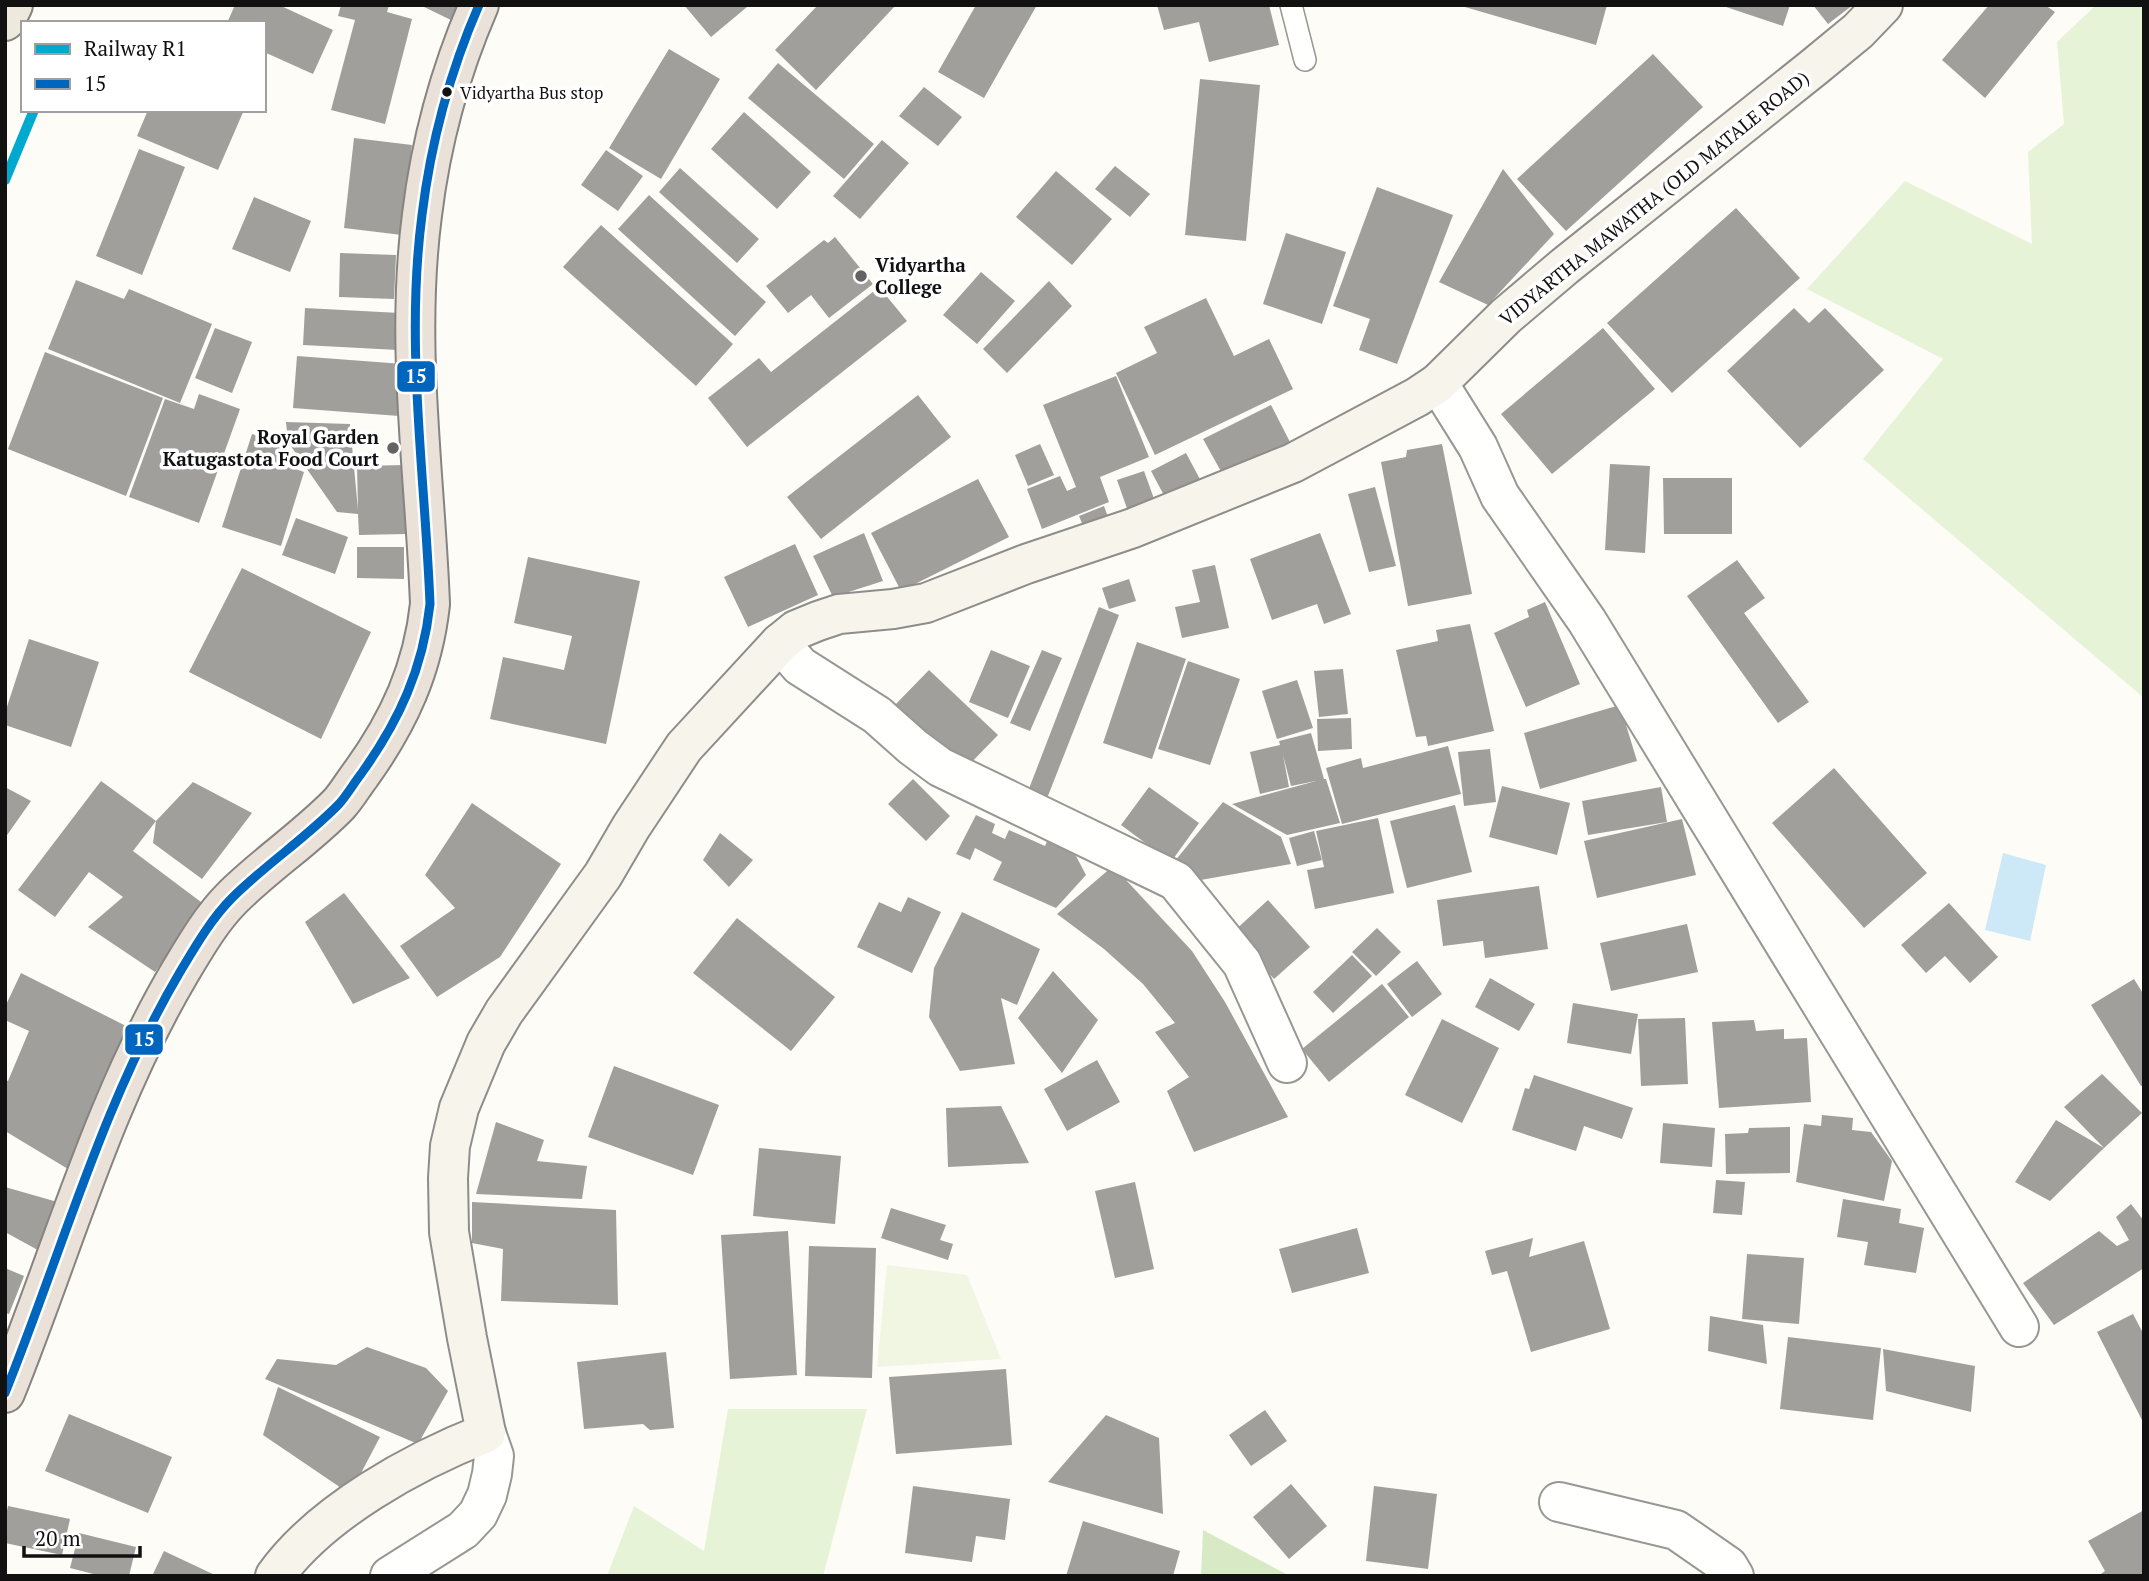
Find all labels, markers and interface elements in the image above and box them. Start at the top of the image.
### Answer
legend [21,21,266,112]
text: Railway R1 [84,34,187,62]
street label: VIDYARTHA MAWATHA (OLD MATALE ROAD) [1494,65,1814,331]
text: 15 [84,69,106,97]
place label: Vidyartha Bus stop [460,81,603,104]
marker: Vidyartha Bus stop [440,85,454,99]
place label: Vidyartha College [875,252,966,299]
marker: Vidyartha College [853,268,869,284]
line badge: 15 [396,360,436,393]
text: 15 [405,363,427,388]
place label: Royal Garden Katugastota Food Court [163,424,380,471]
marker: Royal Garden Katugastota Food Court [385,440,401,456]
line badge: 15 [124,1023,164,1056]
text: 15 [133,1026,155,1051]
scale bar [24,1514,140,1558]
text: 20 m [35,1524,81,1552]

